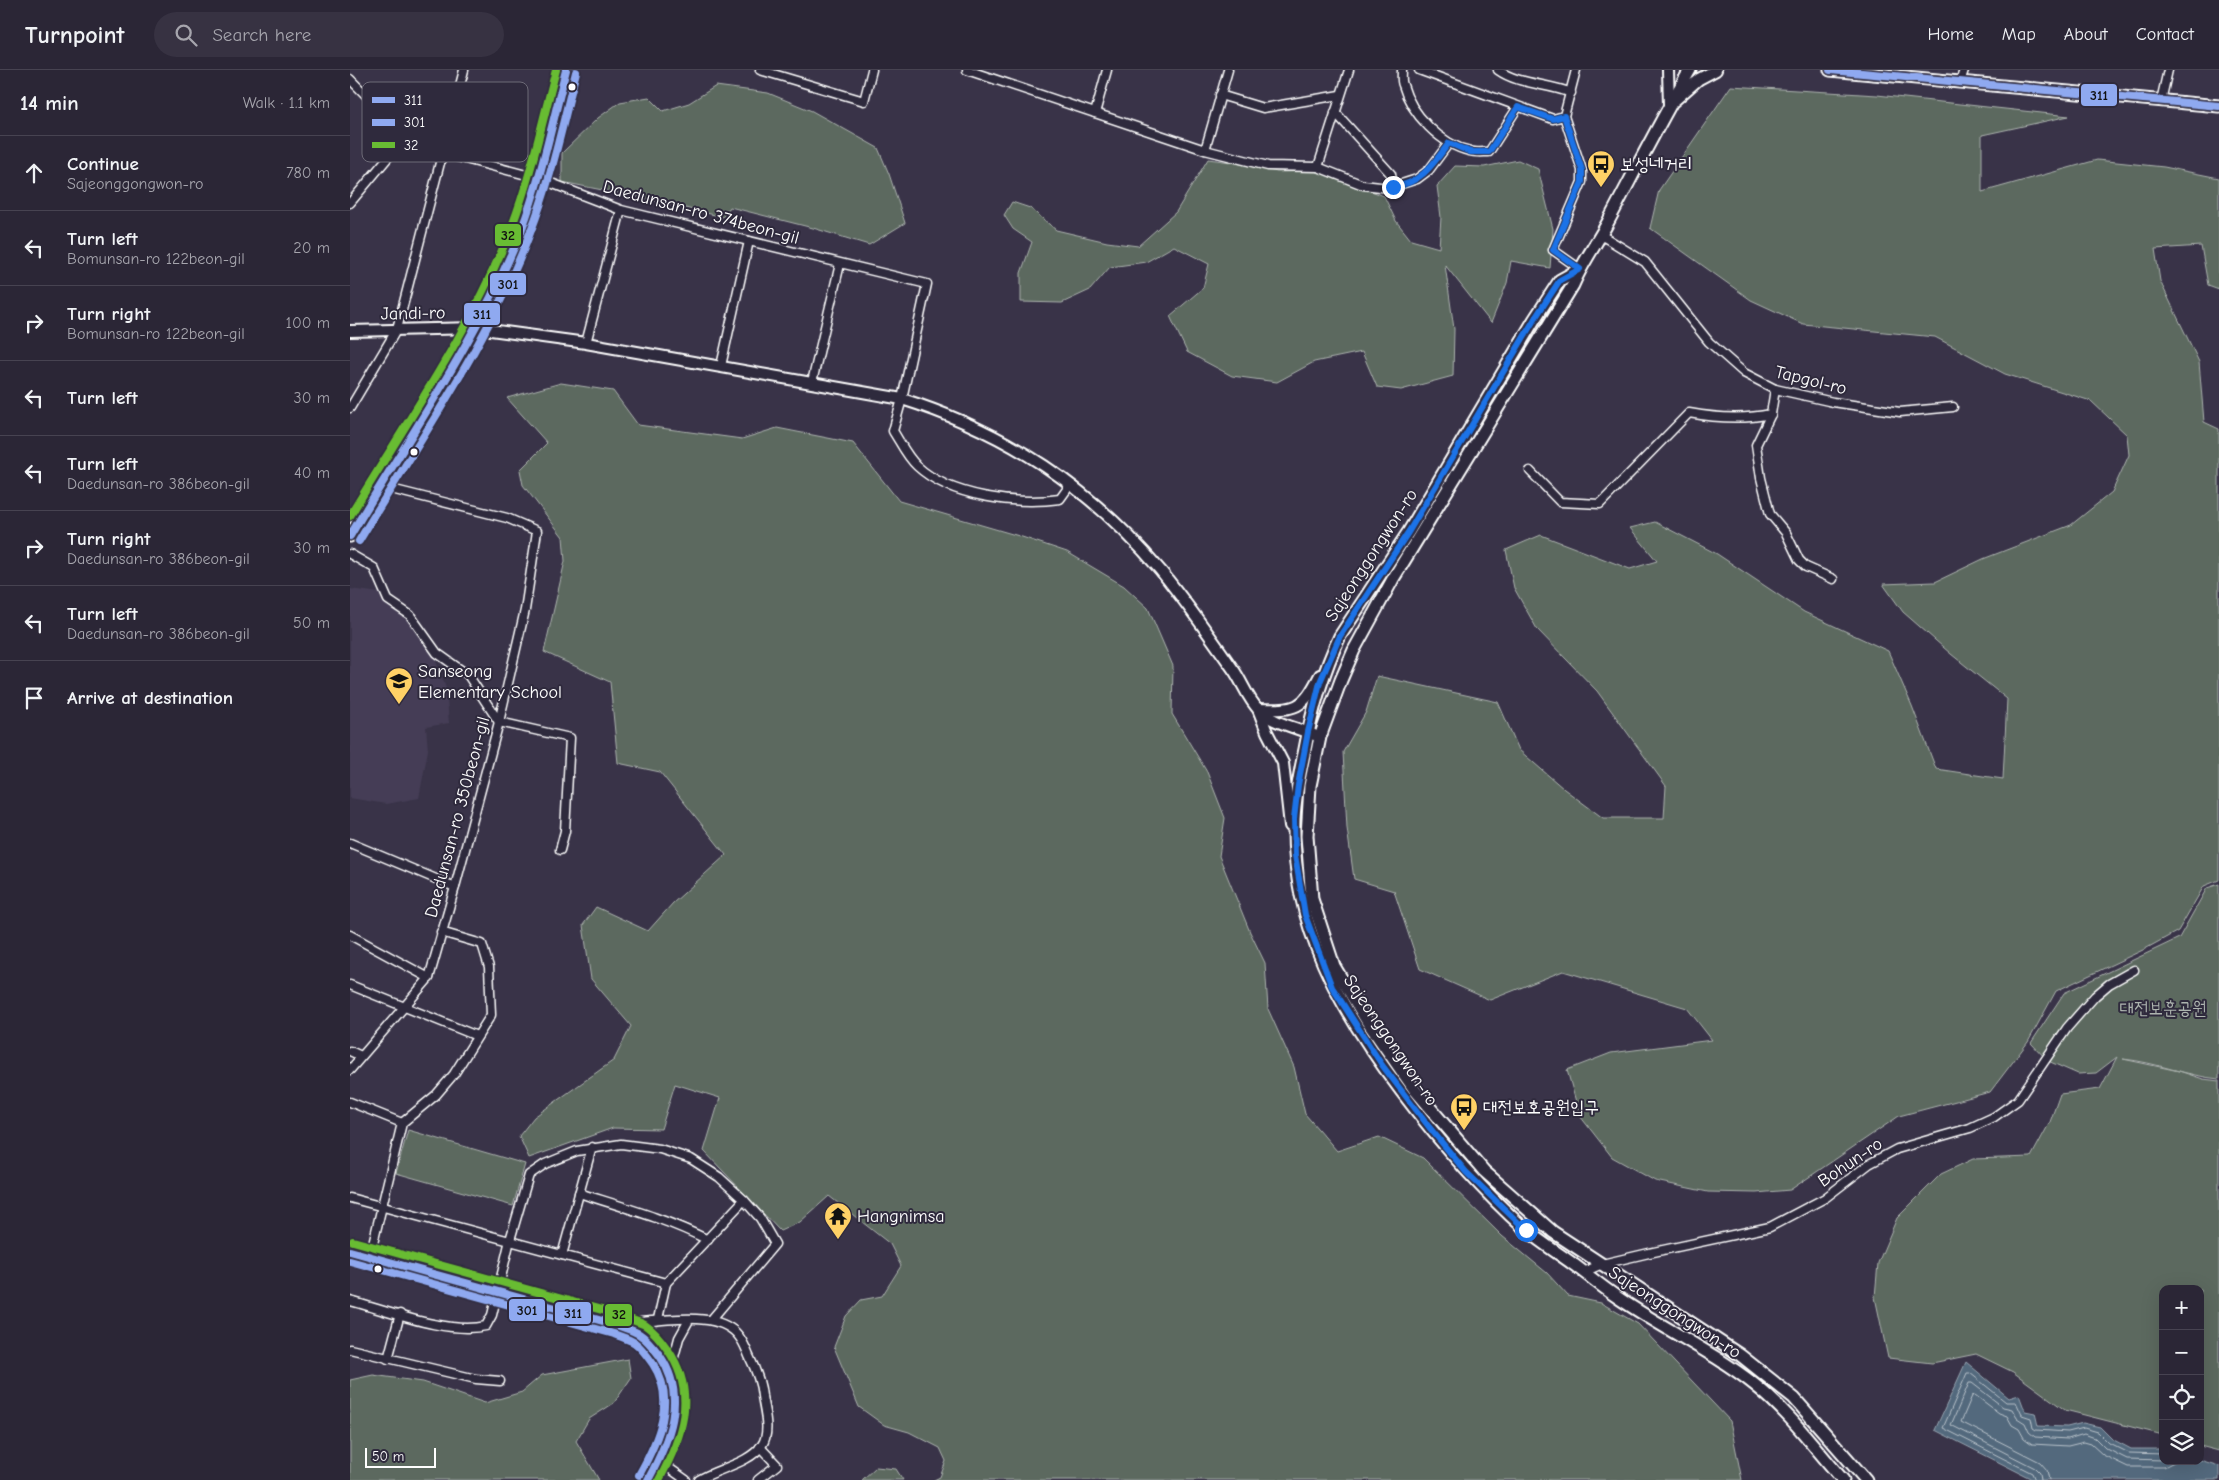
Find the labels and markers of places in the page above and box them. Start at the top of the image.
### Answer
unlabelled marker [567,82,577,92]
bus stop icon: 보성네거리 [1586,149,1616,188]
place label: 보성네거리 [1620,154,1692,175]
unlabelled marker [409,447,419,457]
place label: Sanseong Elementary School [418,661,562,703]
school or university icon: Sanseong Elementary School [384,666,414,705]
bus stop icon: 대전보호공원입구 [1449,1092,1479,1131]
place label: 대전보호공원입구 [1483,1097,1599,1118]
temple icon: Hangnimsa [823,1201,853,1240]
place label: Hangnimsa [857,1206,944,1227]
unlabelled marker [373,1264,383,1274]

